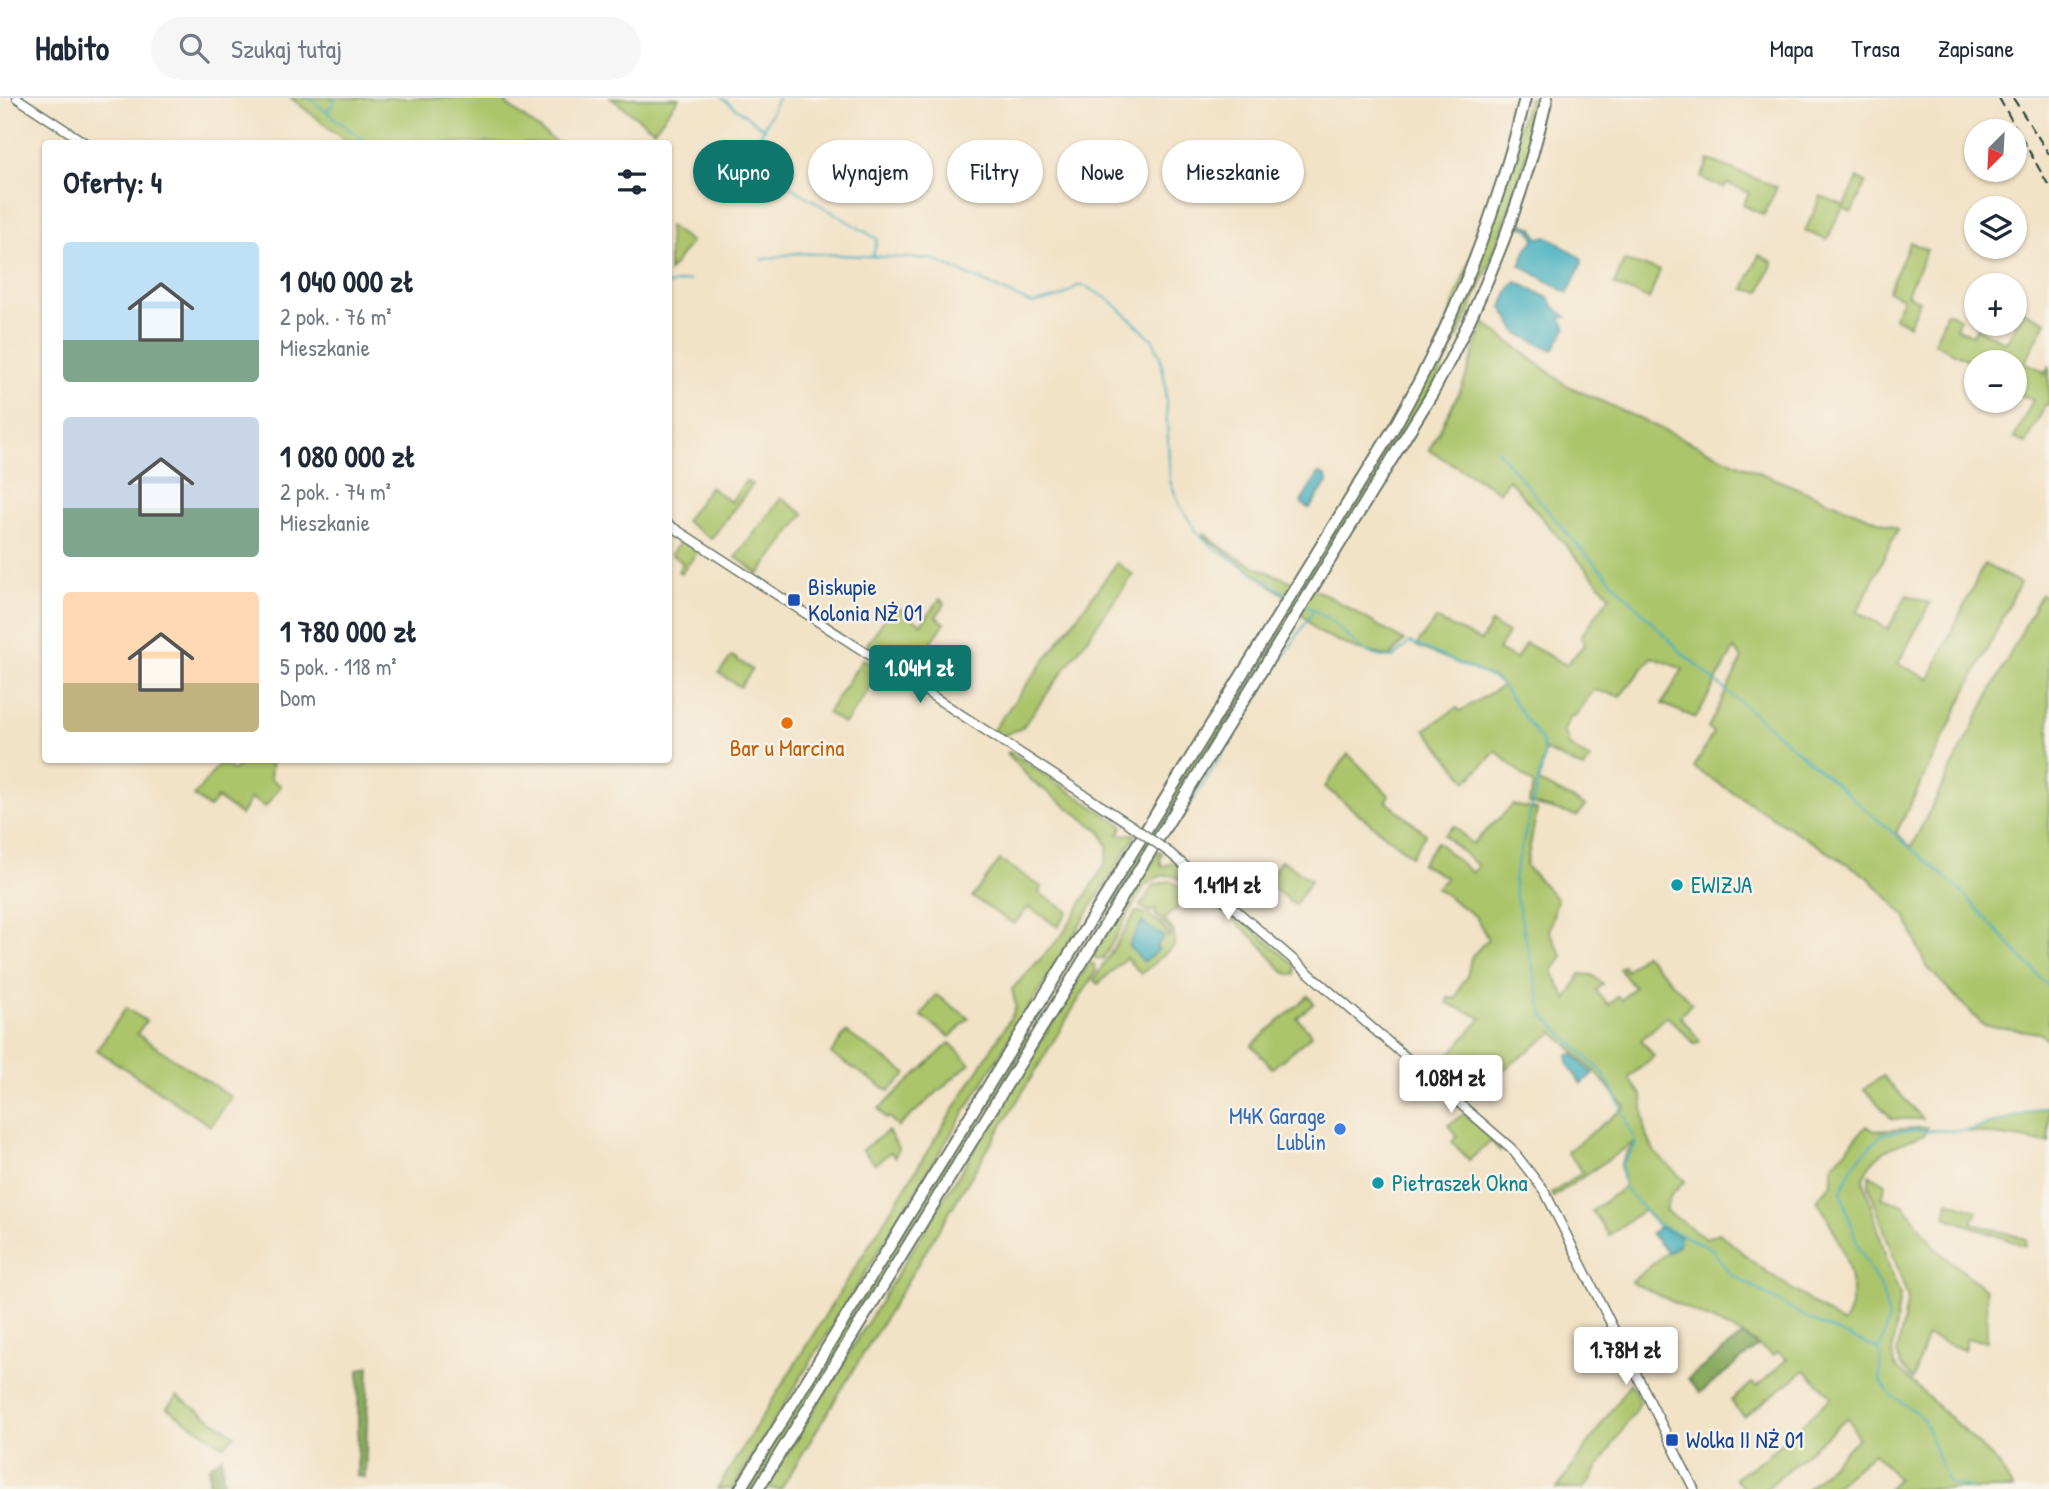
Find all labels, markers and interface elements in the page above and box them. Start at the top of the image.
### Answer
search box [151,17,641,80]
text: Habito [35,26,109,70]
icon: search [175,29,213,67]
text: Szukaj tutaj [231,31,342,66]
text: Mapa [1770,32,1813,64]
text: Trasa [1851,32,1900,64]
text: Zapisane [1938,32,2014,64]
north arrow [1964,119,2026,182]
map controls [1964,119,2027,413]
chip: Kupno [693,140,794,203]
chip: Wynajem [808,140,933,203]
chip: Filtry [947,140,1043,203]
chip: Nowe [1057,140,1148,203]
chip: Mieszkanie [1162,140,1304,203]
text: Oferty: 4 [63,162,162,202]
icon: filters [613,163,651,201]
button: layers [1964,196,2027,259]
text: 1 040 000 zł [280,261,414,301]
icon: home [119,270,203,354]
button: + [1964,273,2027,336]
text: 2 pok. · 76 m² [280,301,392,332]
text: Mieszkanie [280,332,370,363]
button: − [1964,350,2027,413]
text: 1 080 000 zł [280,436,416,476]
icon: home [119,445,203,529]
text: 2 pok. · 74 m² [280,476,391,507]
text: Mieszkanie [280,507,370,538]
place label: Biskupie Kolonia NŻ 01 [808,571,922,628]
marker: Biskupie Kolonia NŻ 01 [786,592,802,608]
text: 1 780 000 zł [280,611,417,651]
icon: home [119,620,203,704]
pin: 1.04M zł [848,646,992,705]
text: 5 pok. · 118 m² [280,651,397,682]
text: 1.04M zł [885,652,955,683]
text: Dom [280,682,316,713]
marker: Bar u Marcina [779,715,795,731]
place label: Bar u Marcina [730,732,844,763]
pin: 1.41M zł [1156,862,1300,922]
text: 1.41M zł [1194,869,1262,900]
place label: EWIZJA [1691,869,1752,900]
marker: EWIZJA [1669,877,1685,893]
pin: 1.08M zł [1379,1056,1523,1115]
text: 1.08M zł [1415,1062,1487,1093]
place label: M4K Garage Lublin [1229,1100,1326,1157]
marker: M4K Garage Lublin [1332,1121,1348,1137]
place label: Pietraszek Okna [1392,1167,1528,1198]
marker: Pietraszek Okna [1370,1175,1386,1191]
pin: 1.78M zł [1554,1328,1698,1387]
text: 1.78M zł [1590,1334,1662,1365]
place label: Wolka II NŻ 01 [1686,1424,1803,1455]
marker: Wolka II NŻ 01 [1664,1432,1680,1448]

